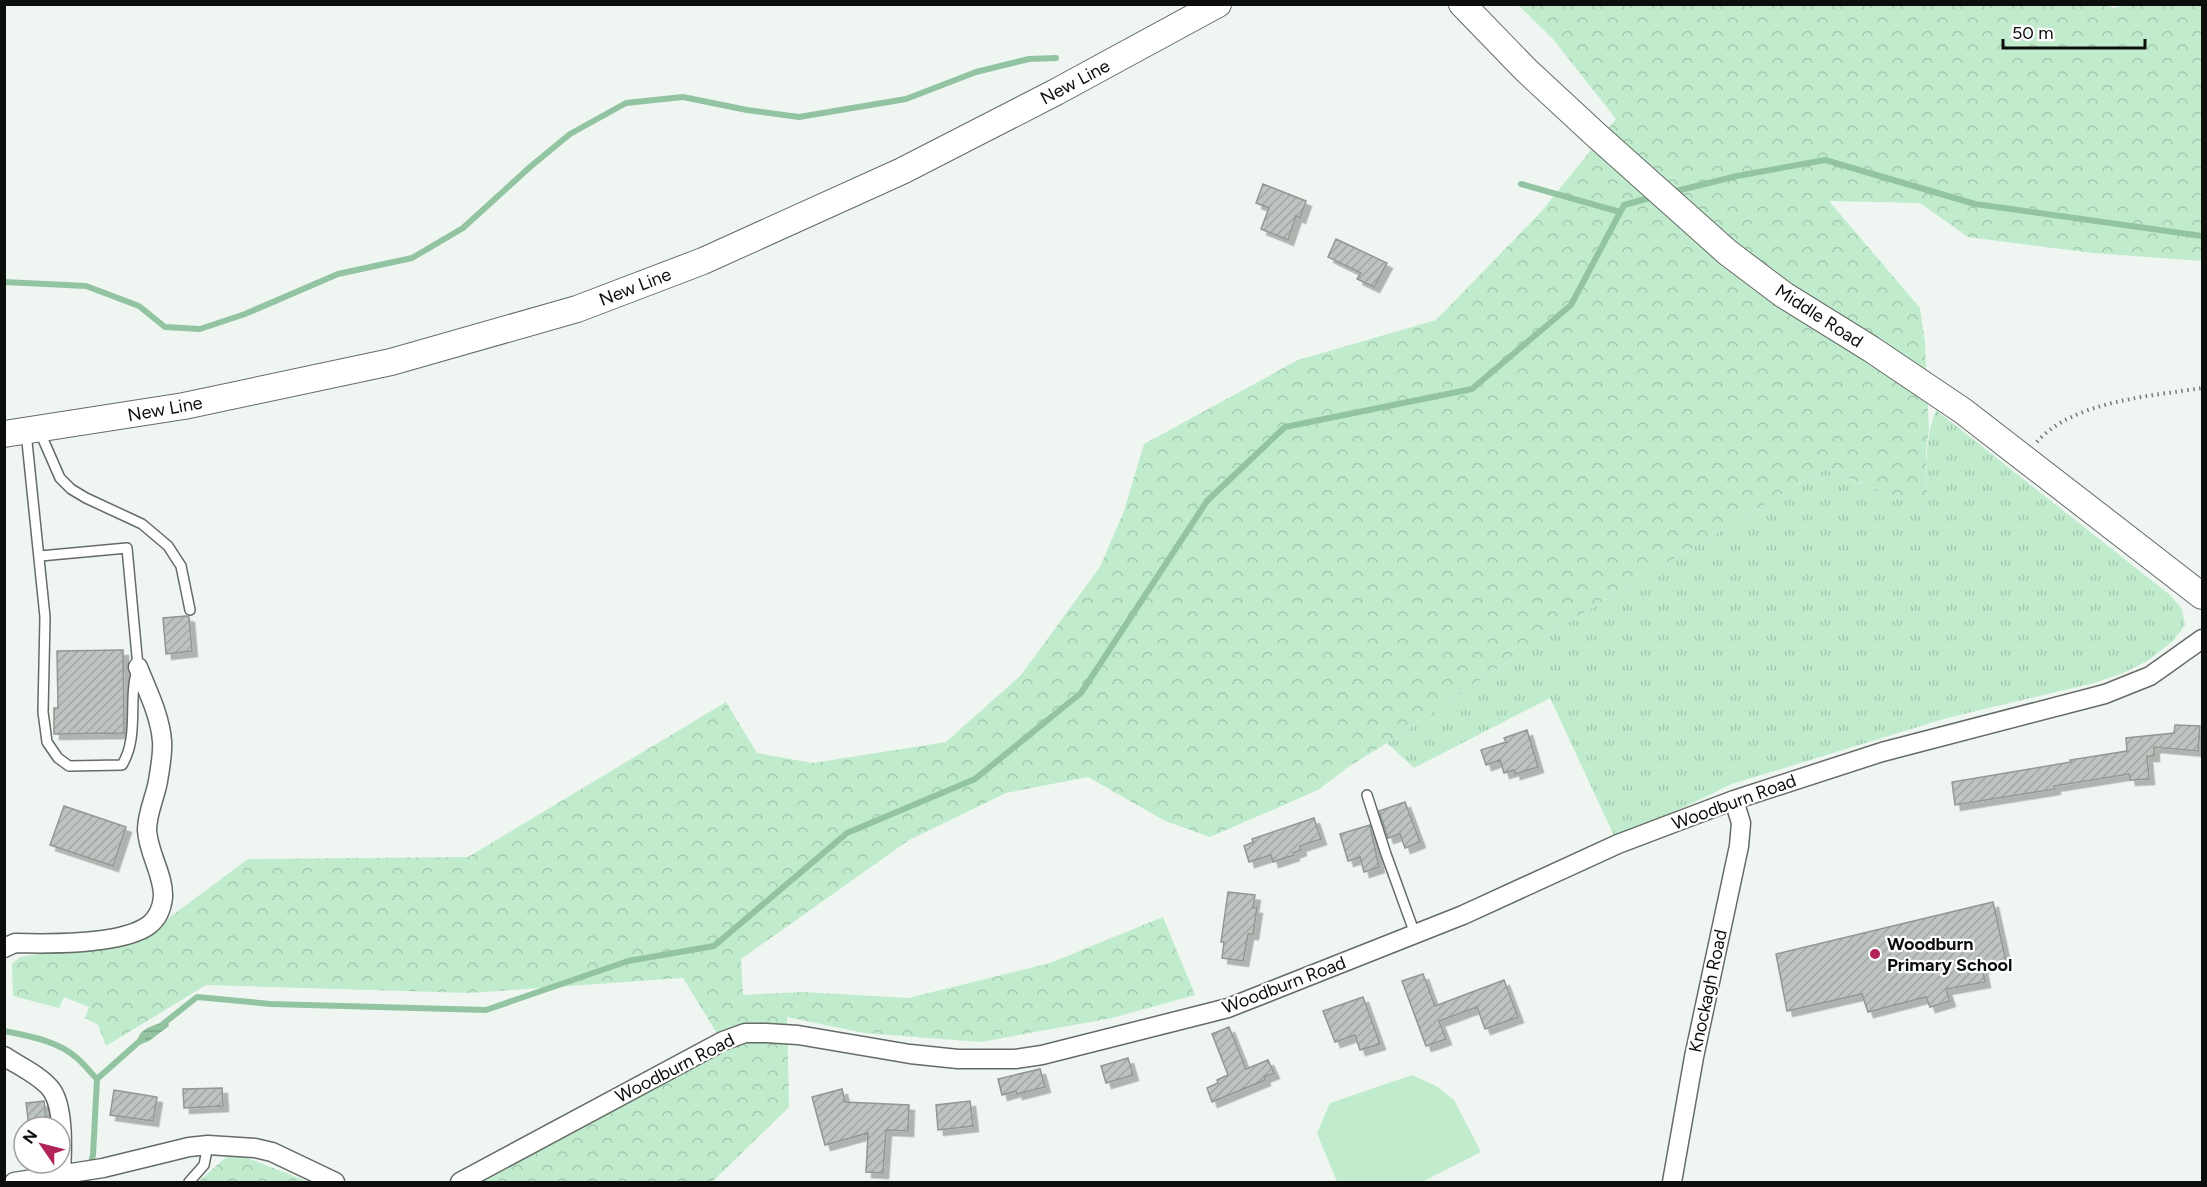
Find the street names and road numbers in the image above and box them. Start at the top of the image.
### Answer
street label: New Line [1037,54,1114,109]
street label: New Line [596,263,674,311]
street label: Middle Road [1771,279,1867,353]
street label: New Line [126,392,204,426]
street label: Woodburn Road [1669,769,1799,835]
street label: Knockagh Road [1684,927,1732,1055]
street label: Woodburn Road [1219,951,1349,1019]
street label: Woodburn Road [612,1029,738,1107]

